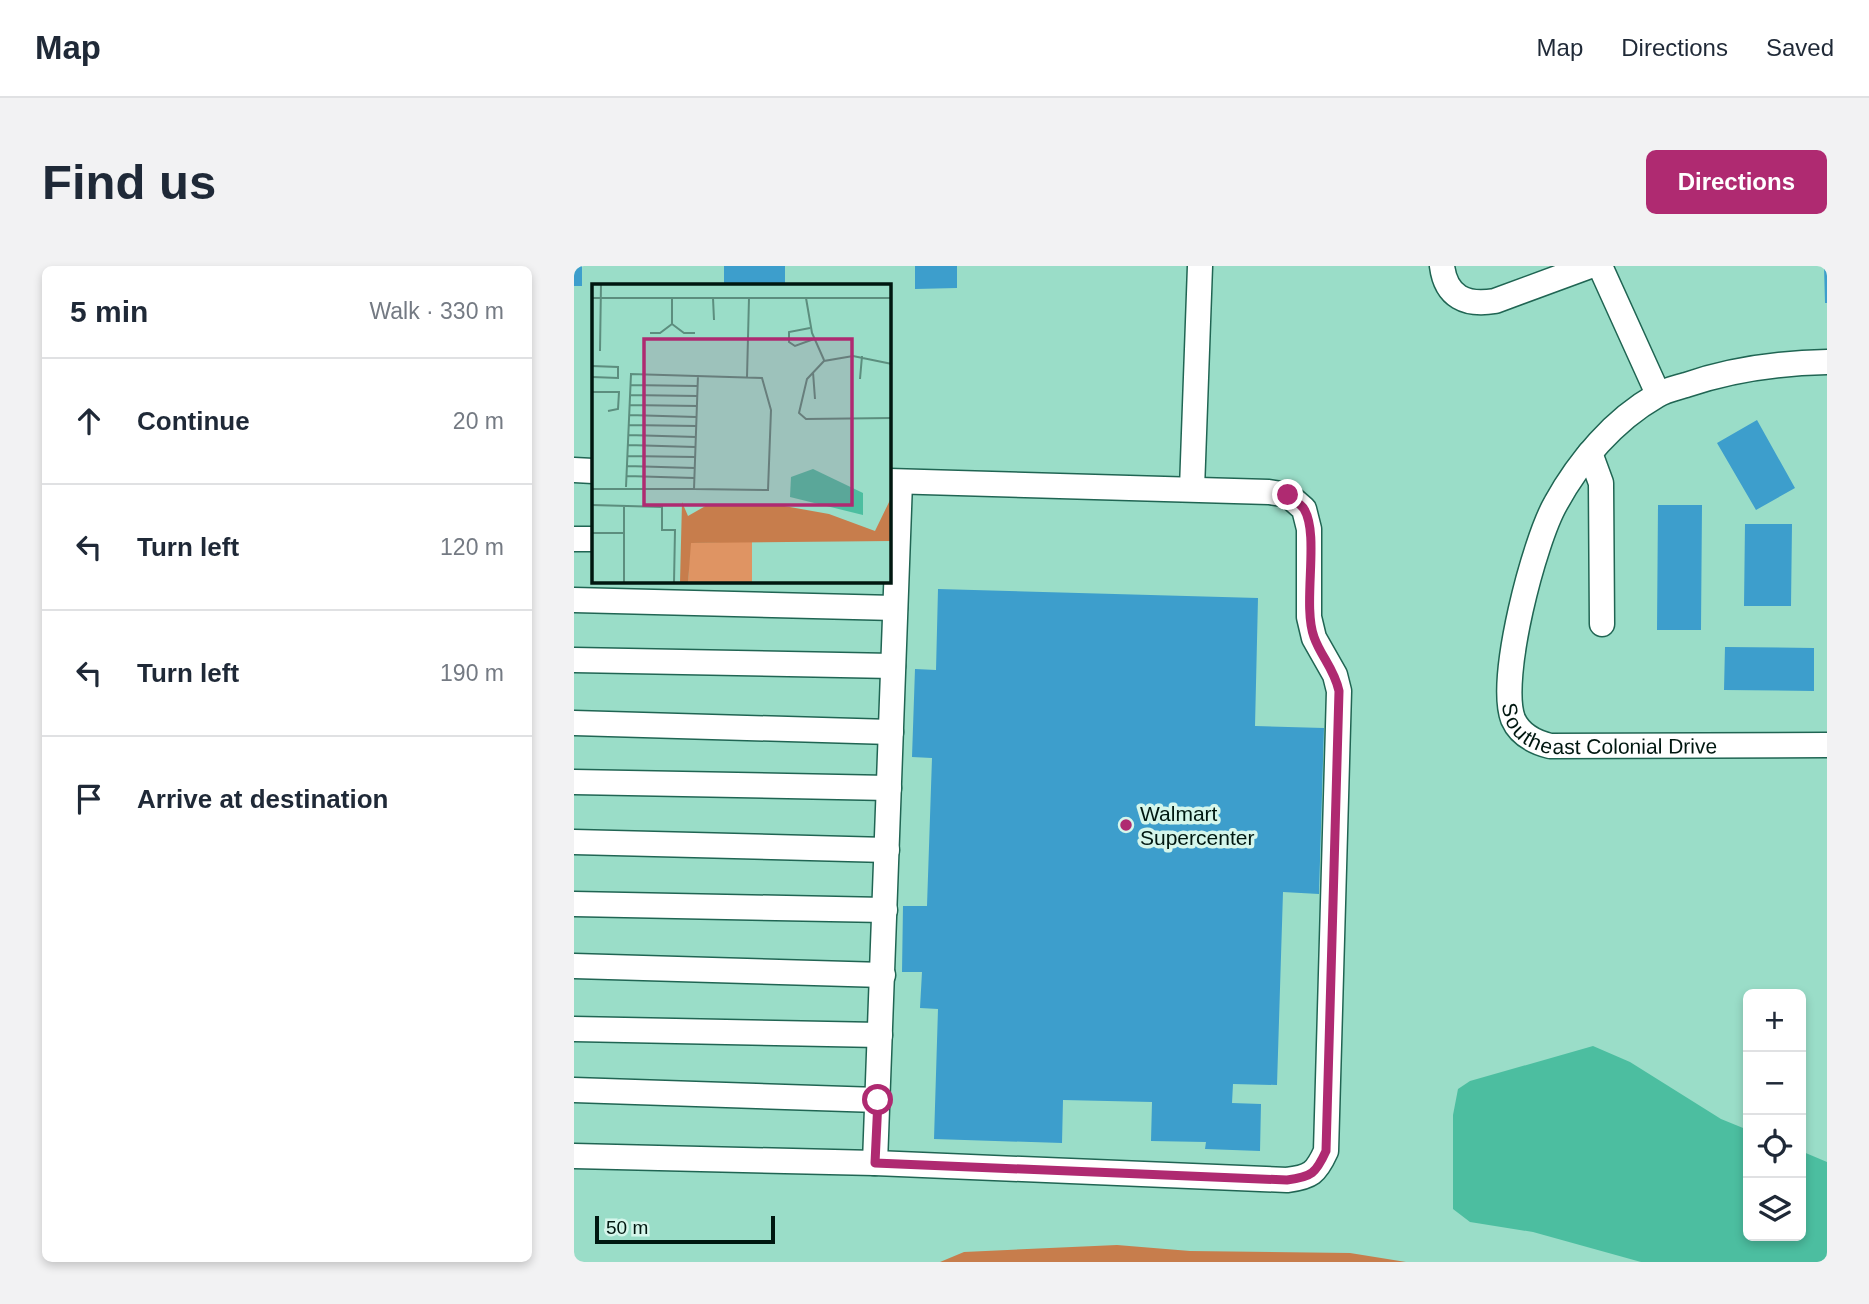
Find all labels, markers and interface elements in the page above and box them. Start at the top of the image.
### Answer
text: Map [35,29,101,66]
text: Map [1537,34,1583,61]
text: Directions [1621,34,1728,61]
text: Saved [1766,34,1834,61]
button: Directions [1646,150,1827,214]
text: Find us [42,155,216,209]
inset map [592,284,891,583]
text: 5 min [70,295,148,328]
text: Walk · 330 m [369,298,504,324]
icon: ahead [70,402,108,440]
text: Continue [137,406,250,436]
text: 20 m [453,408,504,434]
route end [1272,479,1303,510]
icon: left [70,528,108,566]
text: Turn left [137,532,239,562]
text: 120 m [440,534,504,560]
icon: left [70,654,108,692]
text: Turn left [137,658,239,688]
text: 190 m [440,660,504,686]
street label: Southeast Colonial Drive [1498,701,1717,758]
icon: arrive [70,780,108,818]
text: Arrive at destination [137,784,388,814]
place label: Walmart Supercenter [1140,802,1254,849]
marker: Walmart Supercenter [1118,817,1134,833]
map controls [1743,989,1806,1241]
button: + [1743,989,1806,1052]
button: − [1743,1052,1806,1115]
route start [862,1084,893,1115]
button: locate [1743,1115,1806,1178]
button: layers [1743,1178,1806,1241]
scale bar [595,1213,775,1245]
text: 50 m [606,1217,648,1238]

